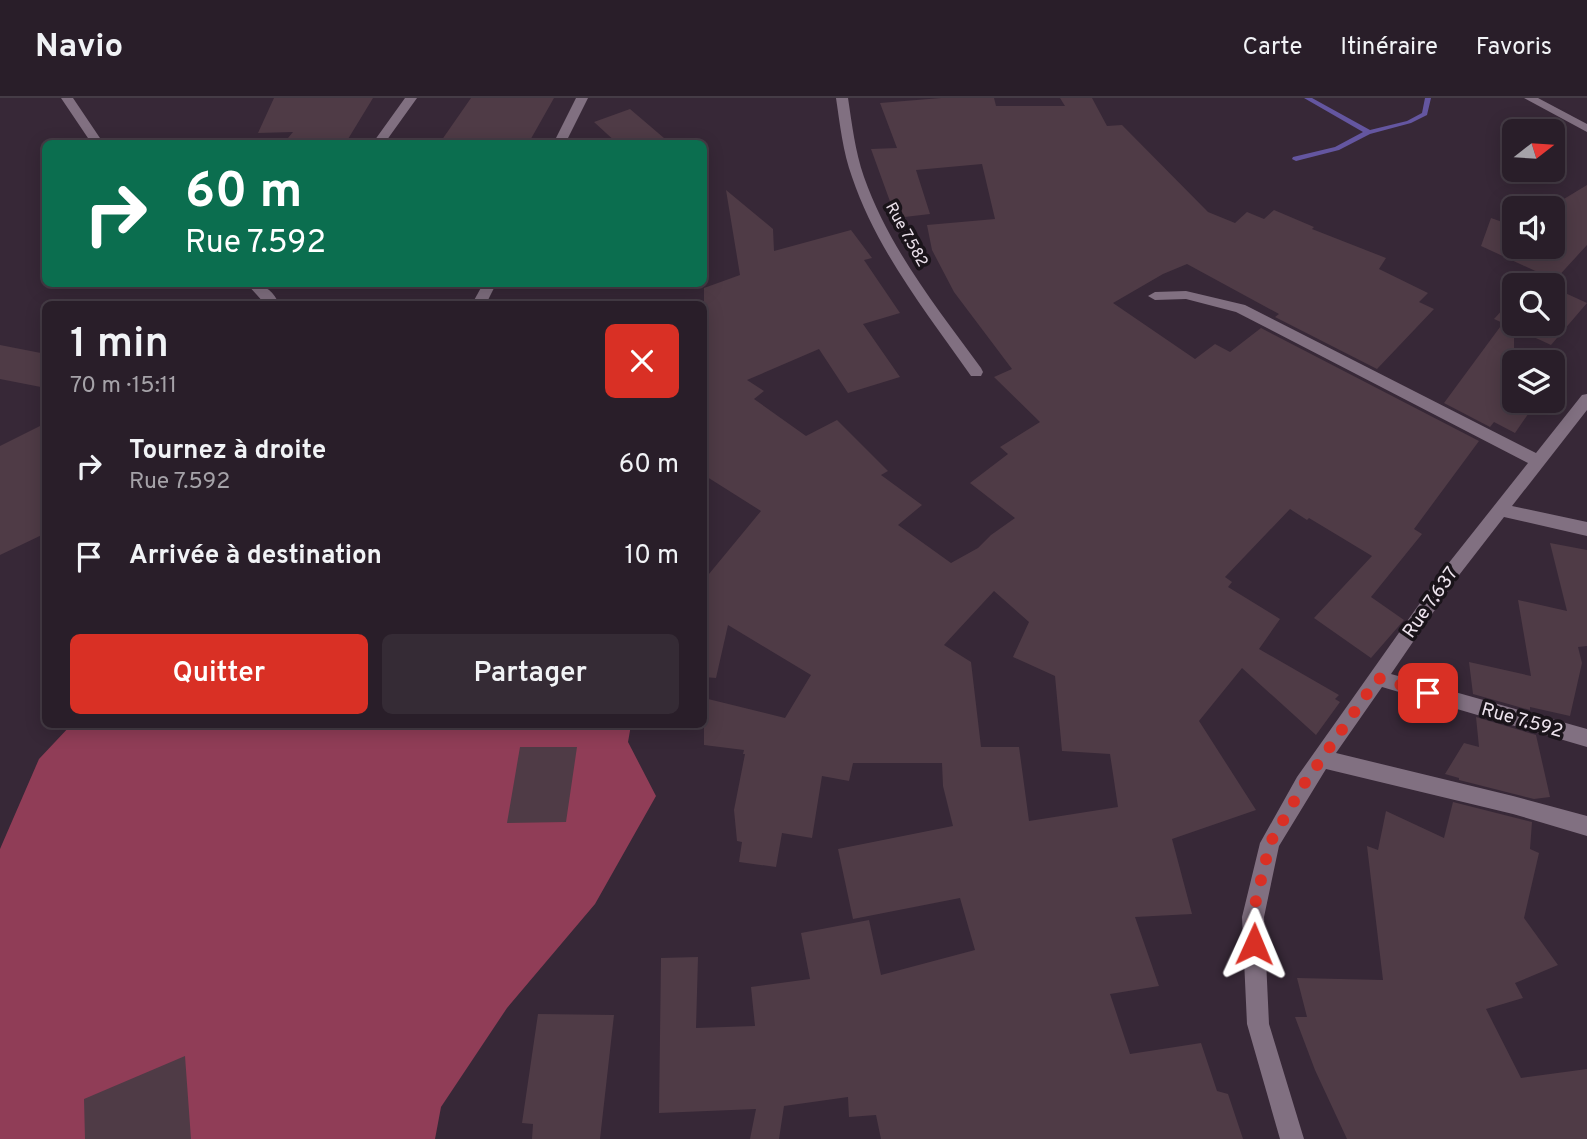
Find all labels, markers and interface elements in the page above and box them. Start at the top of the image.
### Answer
text: Navio [35,27,123,69]
text: Carte [1242,33,1302,63]
text: Itinéraire [1340,33,1438,63]
text: Favoris [1476,33,1552,63]
north arrow [1502,119,1564,182]
map controls [1502,119,1565,413]
text: 60 m [185,163,303,225]
icon: right [70,168,161,259]
button: sound [1502,196,1565,259]
street label: Rue 7.582 [880,199,932,271]
text: Rue 7.592 [185,224,326,264]
button: search [1502,273,1565,336]
text: 1 min [70,319,169,372]
button: close [605,324,679,398]
button: layers [1502,350,1565,413]
text: 70 m · 15:11 [70,372,177,401]
text: Tournez à droite [129,435,326,468]
icon: right [70,447,108,485]
text: 60 m [619,449,679,482]
text: Rue 7.592 [129,468,230,497]
icon: arrive [70,538,108,576]
text: Arrivée à destination [129,540,382,573]
text: 10 m [624,540,679,573]
street label: Rue 7.637 [1398,563,1464,643]
button: Quitter [70,634,368,714]
button: Partager [382,634,679,714]
pin [1398,663,1458,723]
icon: arrive [1409,674,1447,712]
street label: Rue 7.592 [1478,698,1566,744]
position arrow [1217,907,1291,981]

